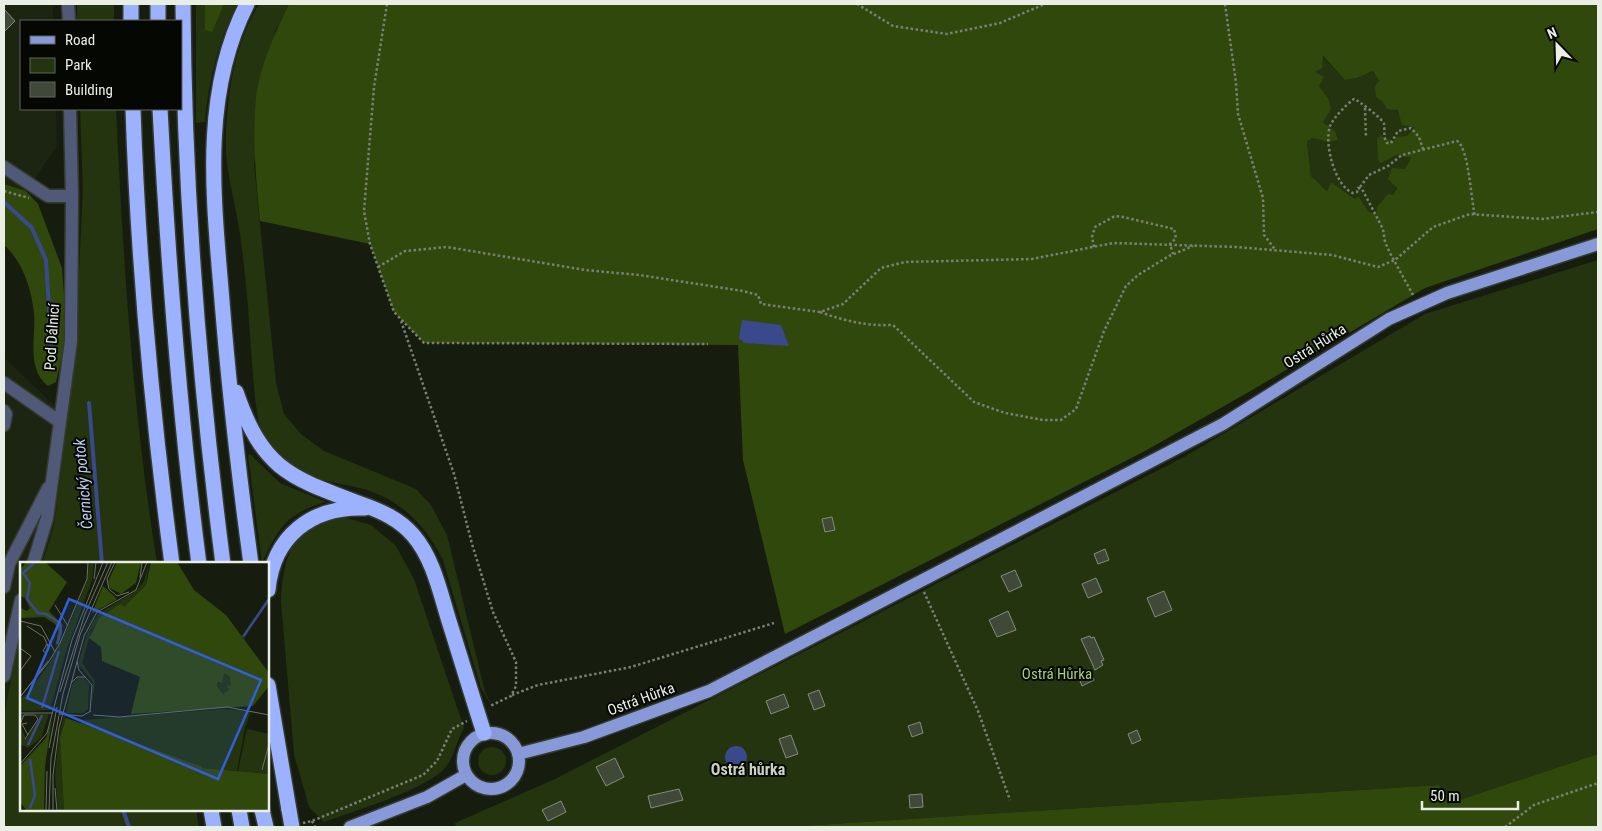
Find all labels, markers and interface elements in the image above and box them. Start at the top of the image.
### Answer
legend [20,20,182,110]
north arrow [1532,20,1582,70]
text: N [1545,24,1559,42]
text: Road [65,31,95,49]
text: Park [65,56,92,74]
text: Building [65,81,113,99]
street label: Pod Dálnicí [41,302,63,371]
street label: Ostrá Hůrka [1280,320,1350,372]
water label: Černický potok [68,437,96,530]
inset map [20,562,269,811]
park label: Ostrá Hůrka [1022,665,1092,683]
street label: Ostrá Hůrka [605,679,677,719]
district label: Ostrá hůrka [711,760,786,779]
scale bar [1422,778,1518,810]
text: 50 m [1430,787,1460,805]

